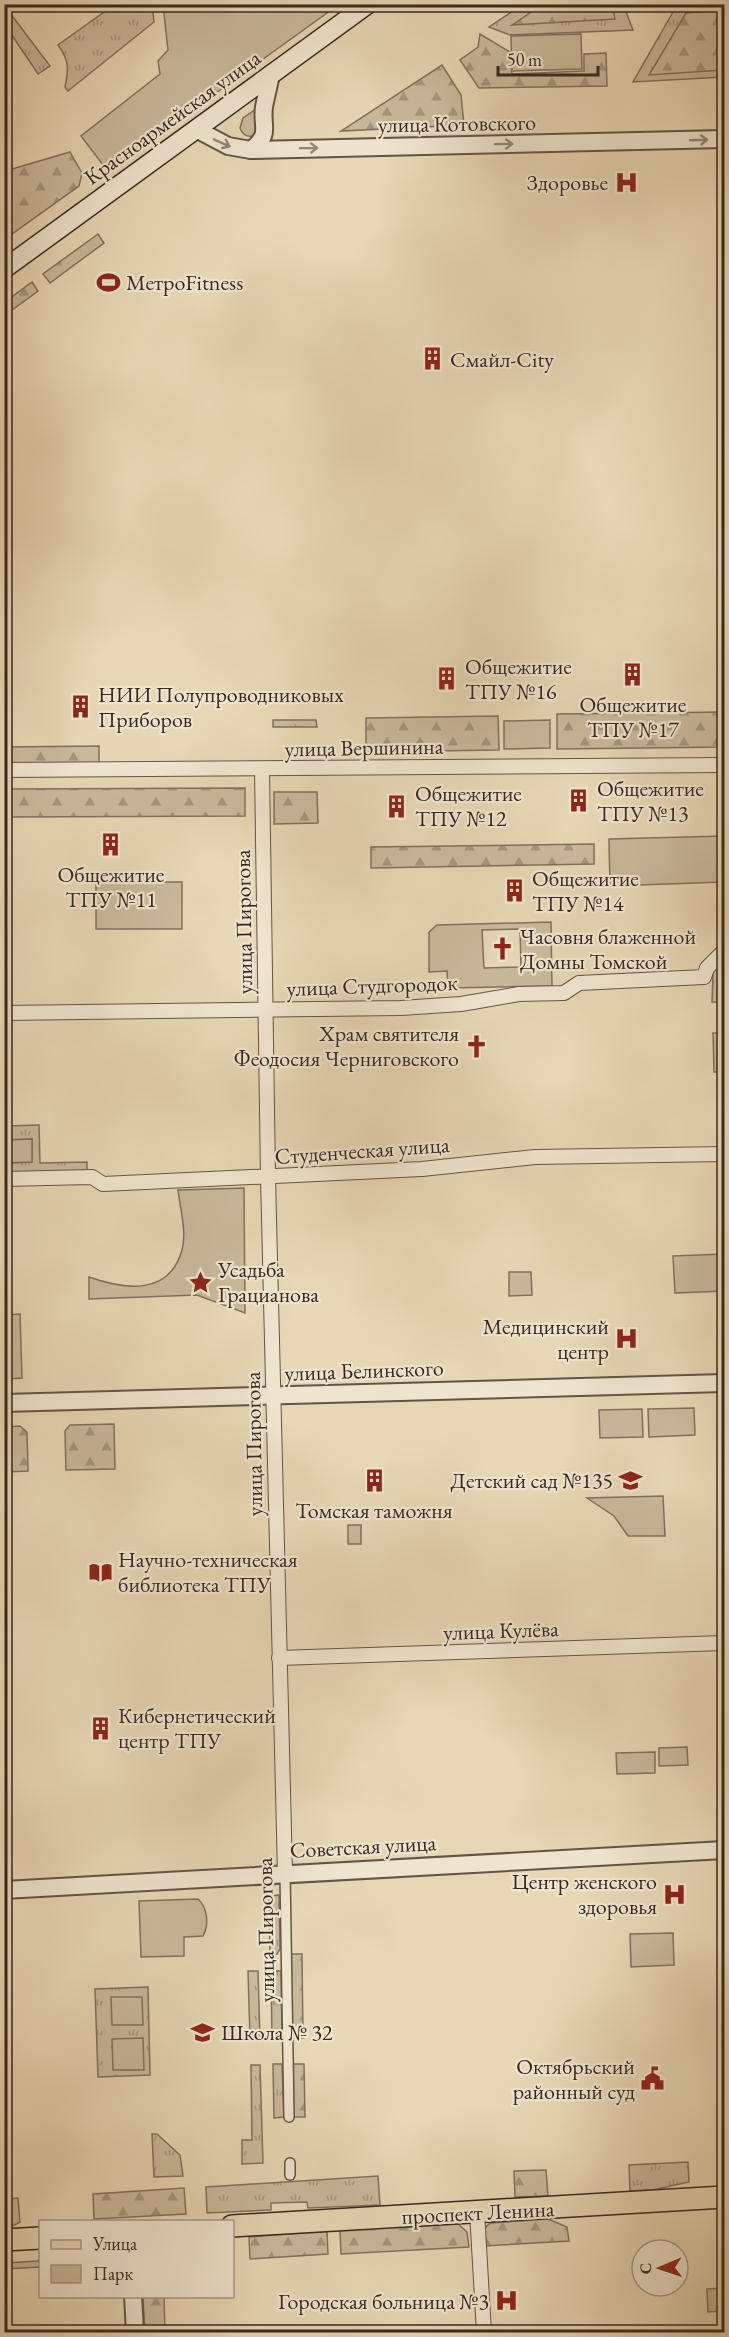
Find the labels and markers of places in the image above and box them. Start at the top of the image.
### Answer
place label: Здоровье [527,168,608,197]
hospital icon: Здоровье [613,169,639,195]
place label: МетроFitness [126,268,243,297]
sports icon: МетроFitness [95,269,121,295]
place label: Смайл-City [450,345,554,374]
building icon: Смайл-City [419,346,445,372]
place label: Общежитие ТПУ №16 [465,652,572,706]
building icon: Общежитие ТПУ №17 [620,662,646,688]
building icon: Общежитие ТПУ №16 [434,666,460,692]
place label: НИИ Полупроводниковых Приборов [98,680,344,734]
place label: Общежитие ТПУ №17 [580,690,687,744]
building icon: НИИ Полупроводниковых Приборов [67,694,93,720]
place label: Общежитие ТПУ №13 [597,774,704,828]
place label: Общежитие ТПУ №12 [415,779,522,833]
building icon: Общежитие ТПУ №13 [566,788,592,814]
building icon: Общежитие ТПУ №12 [384,793,410,819]
building icon: Общежитие ТПУ №11 [98,832,124,858]
place label: Общежитие ТПУ №11 [58,860,165,914]
place label: Общежитие ТПУ №14 [532,864,639,918]
building icon: Общежитие ТПУ №14 [501,878,527,904]
place label: Часовня блаженной Домны Томской [520,922,696,976]
church icon: Часовня блаженной Домны Томской [489,936,515,962]
place label: Храм святителя Феодосия Черниговского [234,1019,459,1073]
church icon: Храм святителя Феодосия Черниговского [464,1033,490,1059]
place label: Усадьба Грацианова [217,1255,319,1309]
place icon: Усадьба Грацианова [187,1269,213,1295]
place label: Медицинский центр [483,1312,609,1366]
hospital icon: Медицинский центр [614,1326,640,1352]
place label: Детский сад №135 [451,1466,613,1495]
school or university icon: Детский сад №135 [618,1467,644,1493]
building icon: Томская таможня [361,1468,387,1494]
place label: Томская таможня [295,1496,453,1525]
place label: Научно-техническая библиотека ТПУ [118,1545,298,1599]
library icon: Научно-техническая библиотека ТПУ [87,1559,113,1585]
place label: Кибернетический центр ТПУ [118,1701,276,1755]
building icon: Кибернетический центр ТПУ [87,1715,113,1741]
place label: Центр женского здоровья [512,1867,657,1921]
hospital icon: Центр женского здоровья [662,1881,688,1907]
place label: Школа № 32 [221,2018,333,2047]
school or university icon: Школа № 32 [190,2019,216,2045]
place label: Октябрьский районный суд [513,2052,635,2106]
public building icon: Октябрьский районный суд [640,2066,666,2092]
place label: Городская больница №3 [278,2287,489,2316]
hospital icon: Городская больница №3 [494,2288,520,2314]

